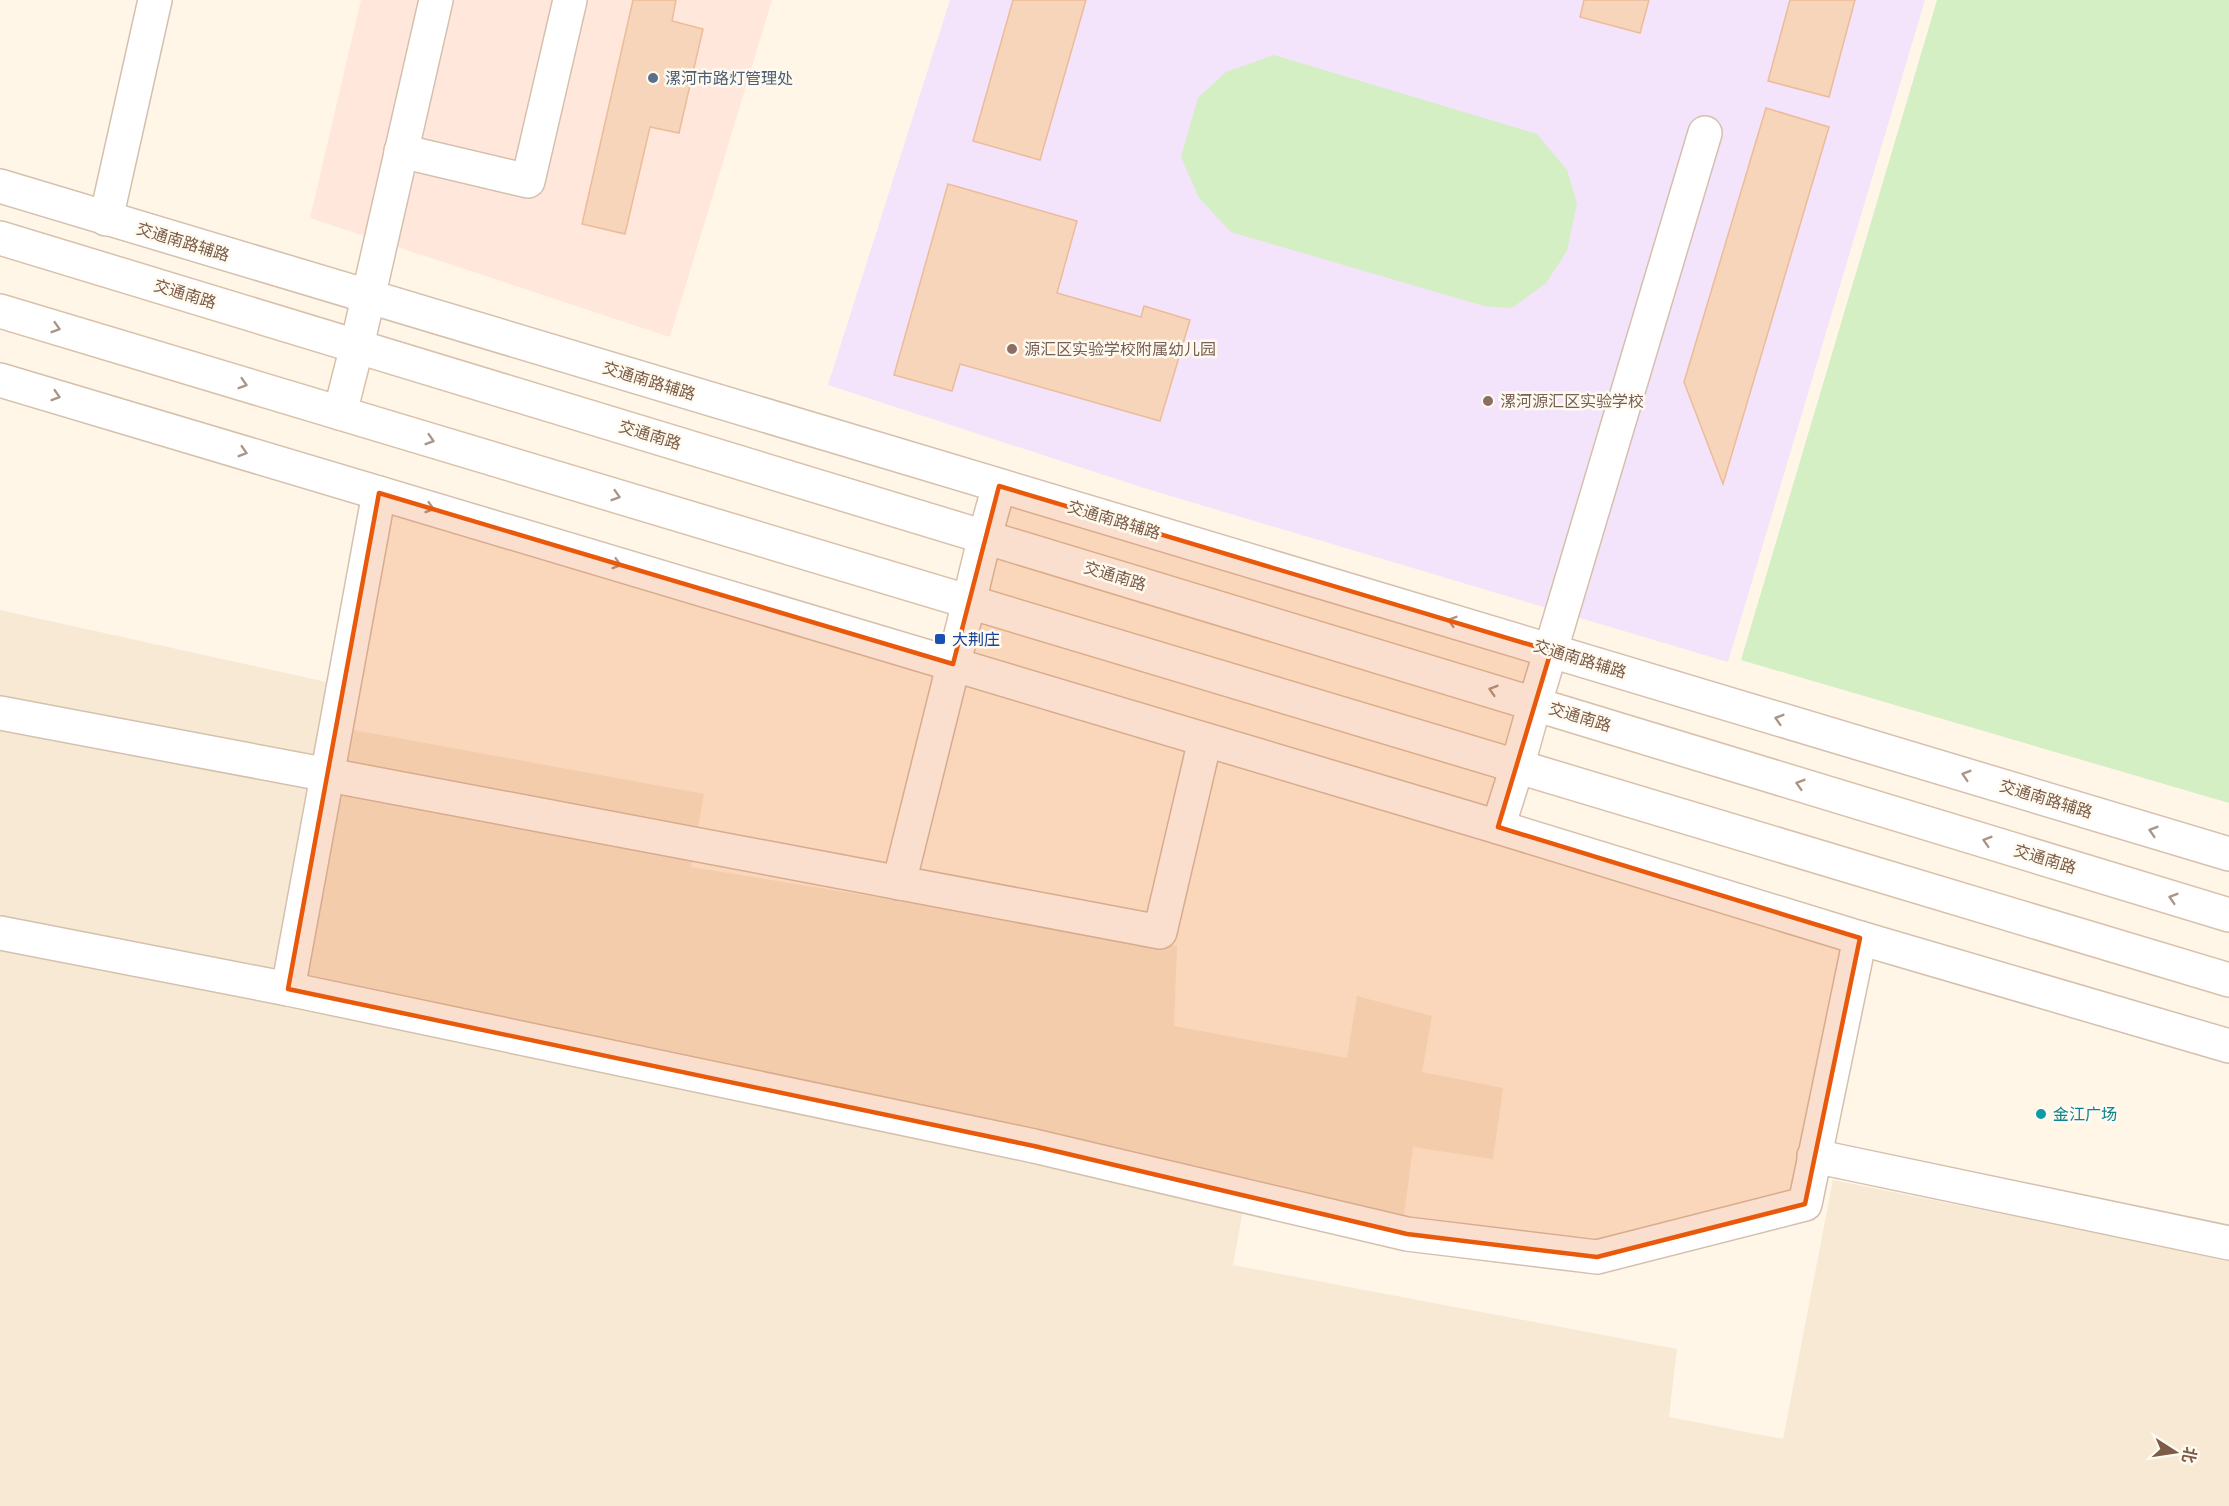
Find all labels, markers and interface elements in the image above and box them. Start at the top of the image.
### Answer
place label: 漯河市路灯管理处 [665,69,793,88]
marker: 漯河市路灯管理处 [646,71,660,85]
street label: 交通南路辅路 [134,219,232,265]
street label: 交通南路 [152,276,218,312]
one-way arrow [50,321,61,333]
place label: 源汇区实验学校附属幼儿园 [1024,340,1216,359]
marker: 源汇区实验学校附属幼儿园 [1005,342,1019,356]
street label: 交通南路辅路 [600,358,698,404]
one-way arrow [237,377,248,389]
one-way arrow [50,389,61,401]
place label: 漯河源汇区实验学校 [1500,392,1644,411]
marker: 漯河源汇区实验学校 [1481,394,1495,408]
street label: 交通南路 [617,417,683,453]
one-way arrow [424,433,435,445]
one-way arrow [237,445,248,457]
one-way arrow [610,489,621,501]
street label: 交通南路辅路 [1065,497,1163,543]
one-way arrow [424,501,435,513]
one-way arrow [611,557,622,569]
street label: 交通南路 [1082,558,1148,594]
one-way arrow [1447,616,1457,628]
place label: 大荆庄 [952,630,1000,649]
marker: 大荆庄 [933,632,947,646]
street label: 交通南路辅路 [1531,636,1629,682]
one-way arrow [1488,685,1499,697]
street label: 交通南路 [1547,699,1613,735]
one-way arrow [1774,714,1785,726]
one-way arrow [1961,770,1972,782]
street label: 交通南路辅路 [1997,776,2095,822]
one-way arrow [1795,779,1806,791]
one-way arrow [2148,826,2159,838]
one-way arrow [1982,836,1993,848]
street label: 交通南路 [2012,841,2078,877]
one-way arrow [2168,893,2179,905]
place label: 金江广场 [2053,1105,2117,1124]
marker: 金江广场 [2034,1107,2048,1121]
north arrow [2145,1422,2205,1482]
text: 北 [2178,1445,2200,1465]

